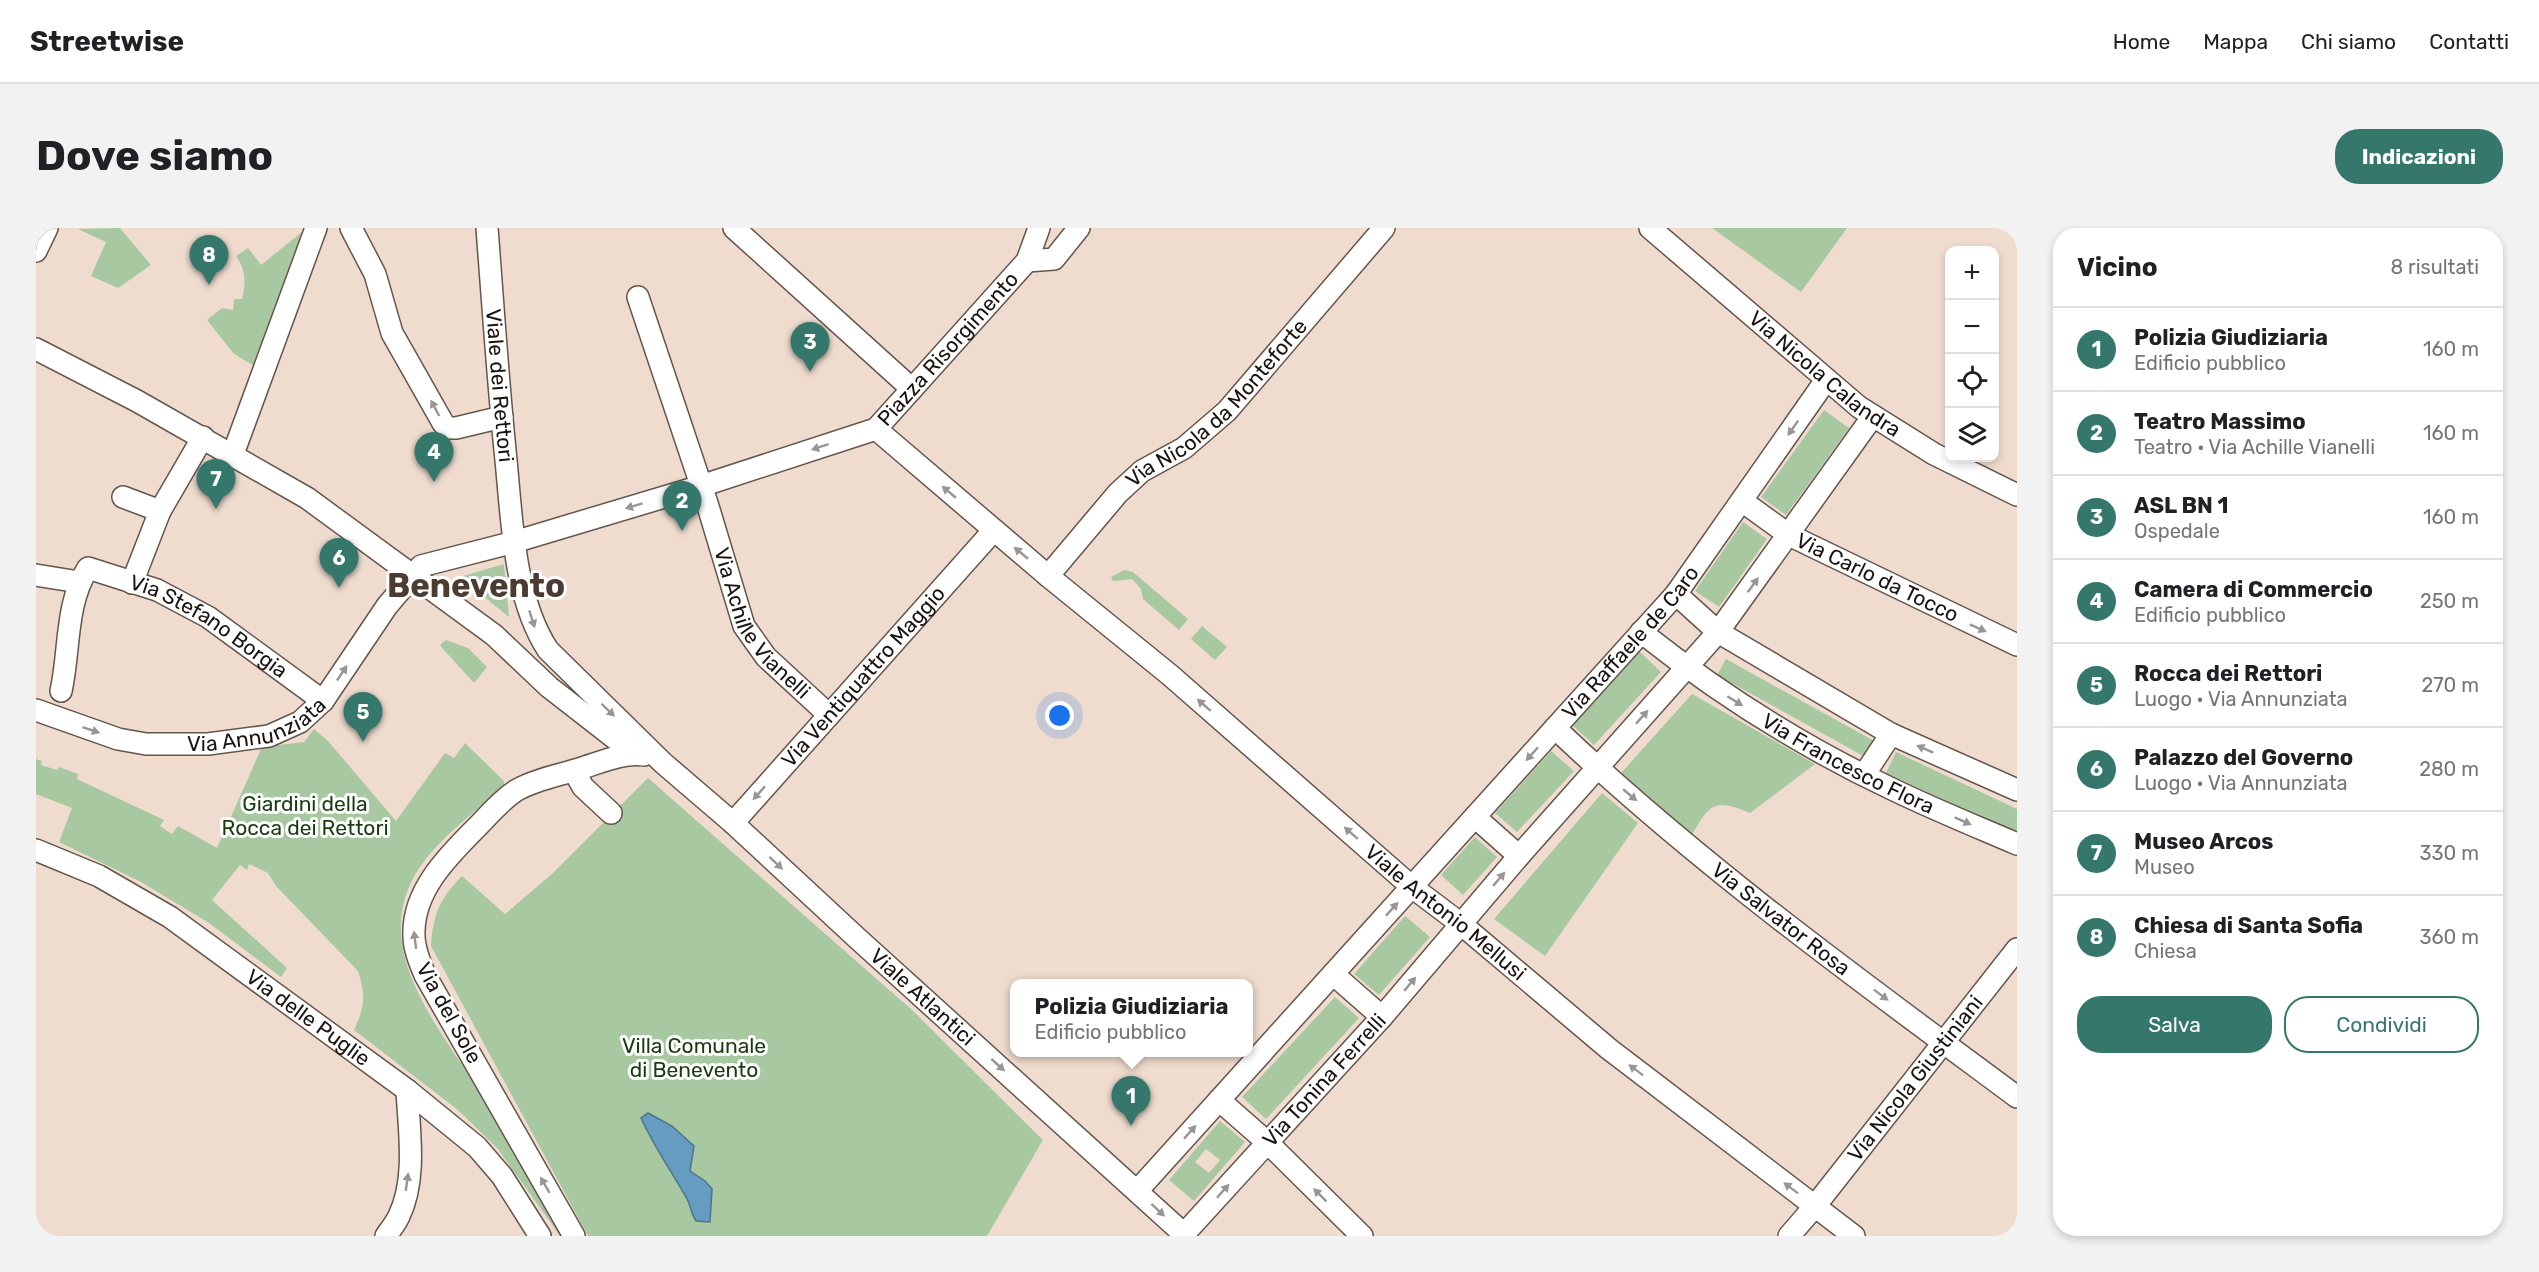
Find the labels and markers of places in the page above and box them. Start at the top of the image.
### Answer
pin: 8 [190,236,228,285]
pin: 3 [790,322,830,372]
pin: 4 [414,432,454,482]
pin: 7 [196,460,236,509]
pin: 2 [662,482,702,531]
pin: 6 [320,538,358,588]
pin: 5 [344,692,382,742]
pin: 1 [1112,1076,1150,1126]

